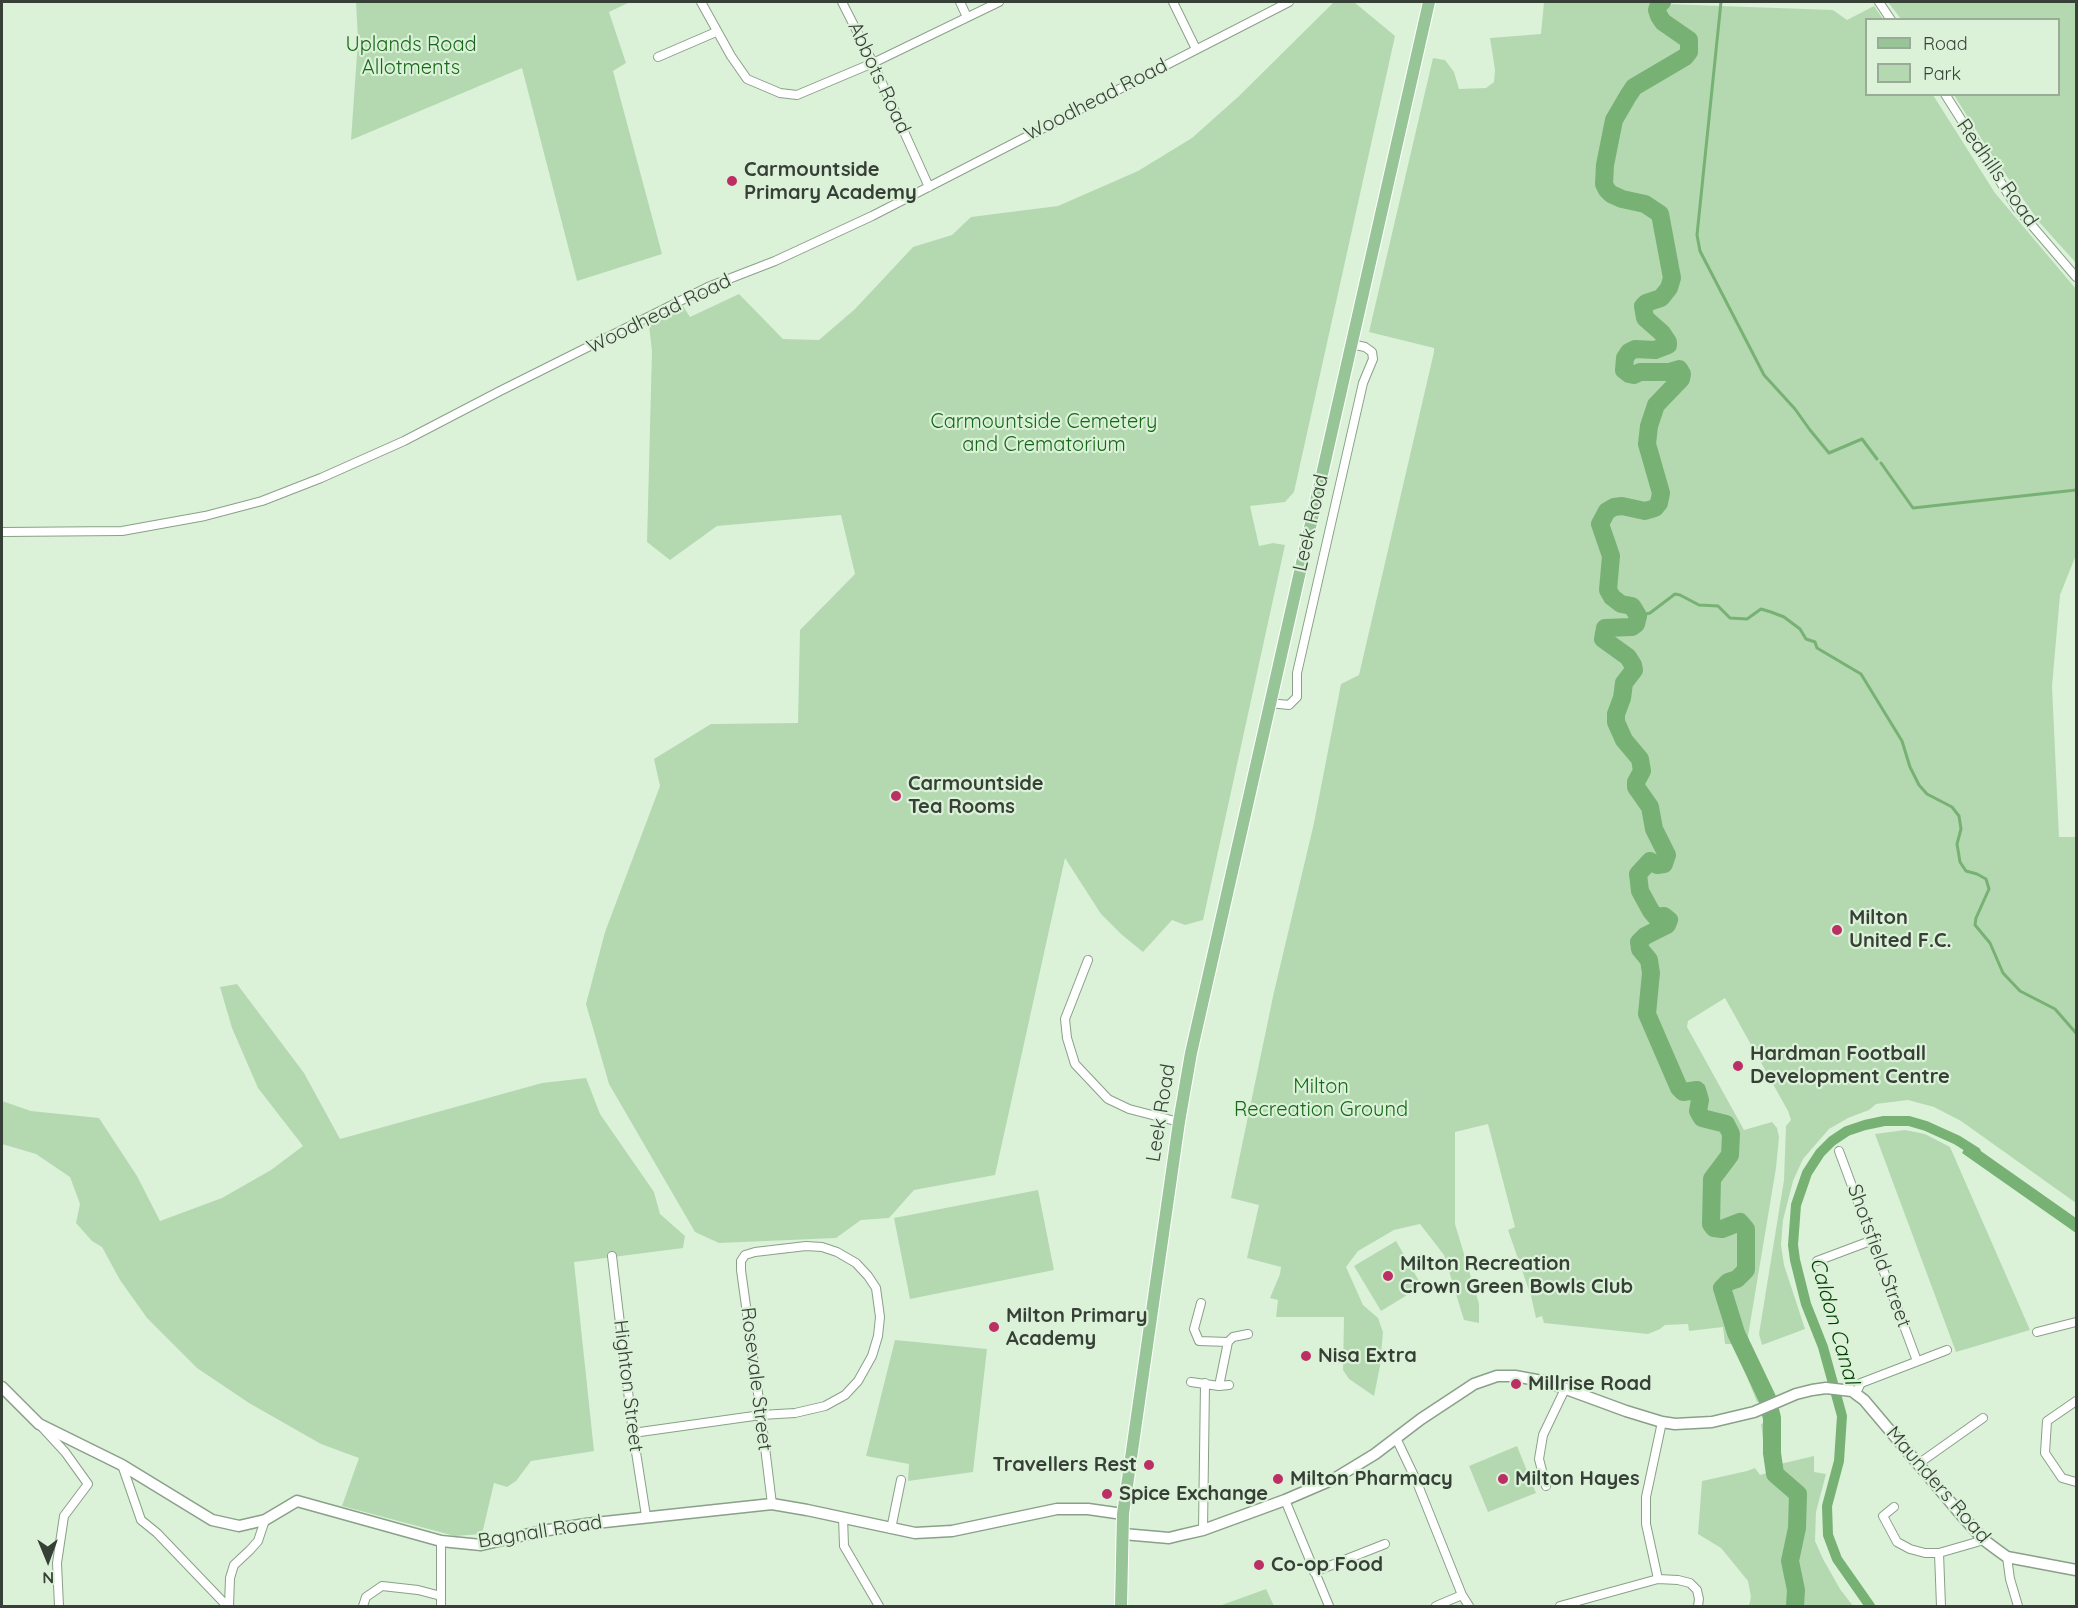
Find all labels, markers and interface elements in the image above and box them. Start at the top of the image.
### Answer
street label: Abbots Road [843,18,915,138]
legend [1865,18,2060,96]
text: Road [1923,32,1968,55]
park label: Uplands Road Allotments [345,33,477,80]
street label: Woodhead Road [1020,54,1172,146]
text: Park [1923,62,1961,85]
street label: Redhills Road [1951,115,2043,231]
place label: Carmountside Primary Academy [744,158,917,205]
marker: Carmountside Primary Academy [725,174,739,188]
street label: Woodhead Road [583,269,735,359]
park label: Carmountside Cemetery and Crematorium [931,410,1157,457]
street label: Leek Road [1288,472,1334,574]
place label: Carmountside Tea Rooms [908,772,1044,819]
marker: Carmountside Tea Rooms [889,789,903,803]
place label: Milton United F.C. [1849,906,1952,953]
marker: Milton United F.C. [1830,923,1844,937]
place label: Hardman Football Development Centre [1750,1042,1950,1089]
marker: Hardman Football Development Centre [1731,1059,1745,1073]
street label: Leek Road [1141,1062,1181,1164]
park label: Milton Recreation Ground [1234,1075,1408,1122]
street label: Shotsfield Street [1842,1181,1916,1331]
place label: Milton Recreation Crown Green Bowls Club [1400,1252,1633,1299]
water label: Caldon Canal [1804,1255,1864,1387]
marker: Milton Recreation Crown Green Bowls Club [1381,1269,1395,1283]
place label: Milton Primary Academy [1006,1304,1147,1351]
street label: Rosevale Street [735,1306,777,1452]
street label: Highton Street [608,1319,648,1453]
marker: Milton Primary Academy [987,1320,1001,1334]
place label: Nisa Extra [1318,1344,1417,1368]
marker: Nisa Extra [1299,1349,1313,1363]
place label: Millrise Road [1528,1372,1652,1396]
marker: Millrise Road [1509,1377,1523,1391]
street label: Maunders Road [1881,1422,1995,1548]
place label: Travellers Rest [992,1453,1137,1477]
marker: Travellers Rest [1142,1458,1156,1472]
place label: Milton Pharmacy [1290,1467,1453,1491]
place label: Milton Hayes [1515,1467,1640,1491]
marker: Milton Pharmacy [1271,1472,1285,1486]
marker: Milton Hayes [1496,1472,1510,1486]
place label: Spice Exchange [1119,1482,1268,1506]
marker: Spice Exchange [1100,1487,1114,1501]
street label: Bagnall Road [476,1510,604,1554]
north arrow [18,1530,78,1590]
place label: Co-op Food [1271,1553,1383,1577]
marker: Co-op Food [1252,1558,1266,1572]
text: N [42,1568,54,1588]

